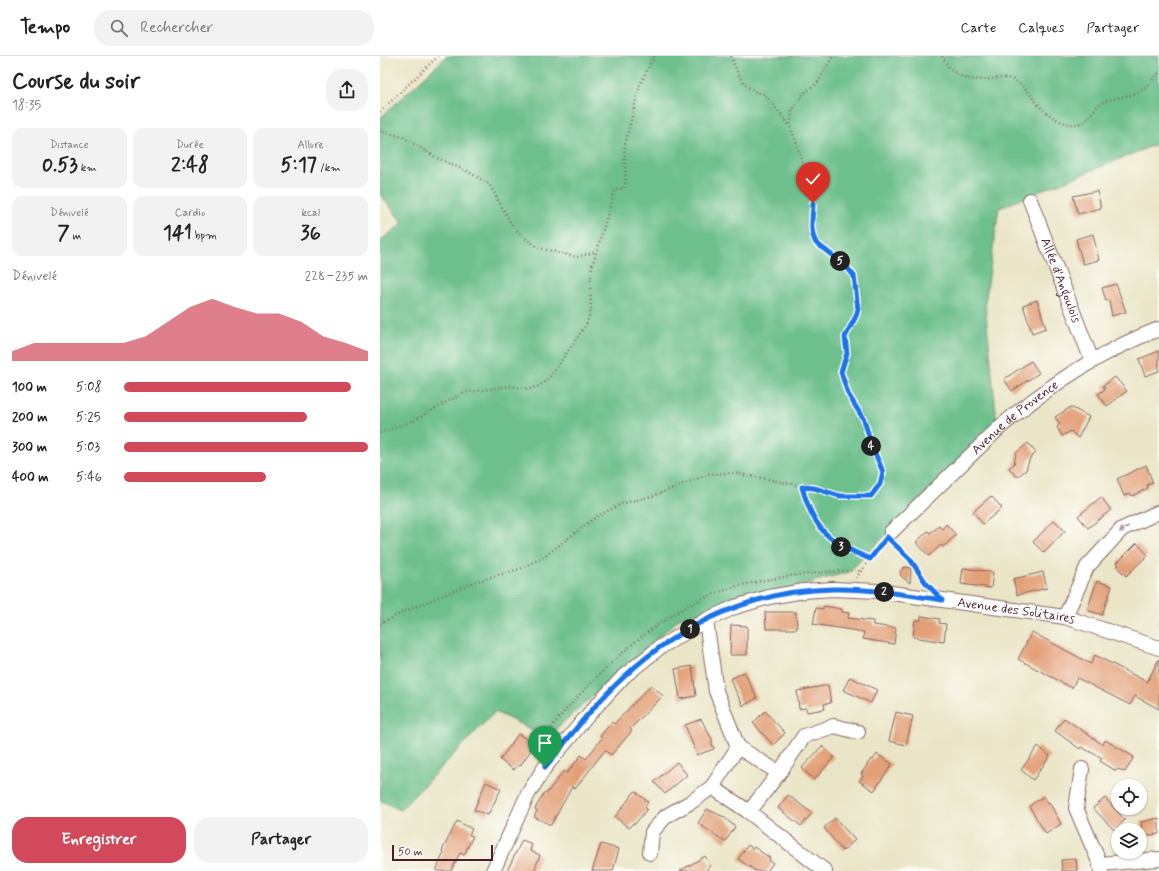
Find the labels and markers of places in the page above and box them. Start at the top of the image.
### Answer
pin [796,162,830,203]
pin: 5 [830,251,850,271]
pin: 4 [861,436,881,456]
pin: 3 [831,537,851,557]
pin: 2 [874,582,894,602]
pin: 1 [680,619,700,639]
pin [528,726,562,767]

